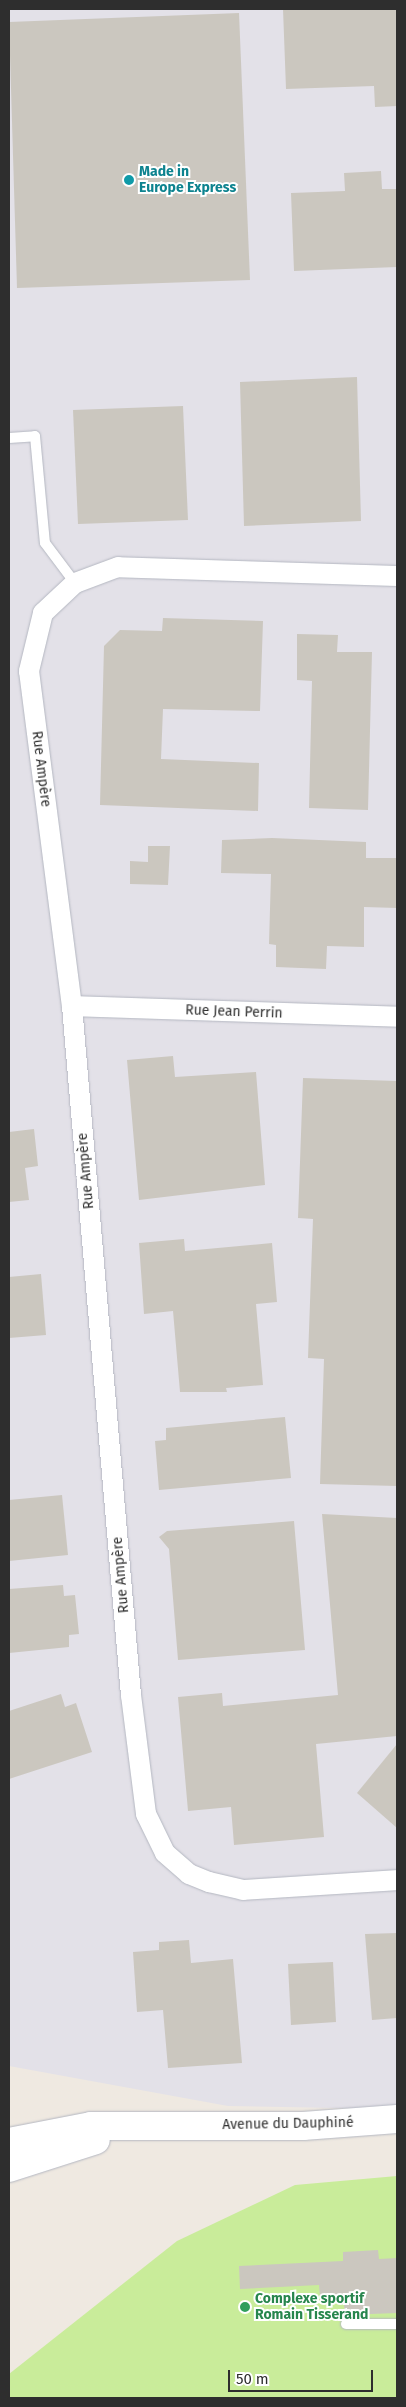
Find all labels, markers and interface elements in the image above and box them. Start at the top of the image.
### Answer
place label: Made in Europe Express [139,164,236,196]
marker: Made in Europe Express [123,174,135,186]
street label: Rue Ampère [28,730,54,808]
street label: Rue Jean Perrin [185,1002,283,1022]
street label: Rue Ampère [74,1132,98,1210]
street label: Rue Ampère [109,1536,133,1614]
street label: Avenue du Dauphiné [222,2114,354,2134]
place label: Complexe sportif Romain Tisserand [255,2291,368,2324]
marker: Complexe sportif Romain Tisserand [239,2301,251,2313]
scale bar [231,2360,376,2392]
text: 50 m [236,2370,269,2388]

